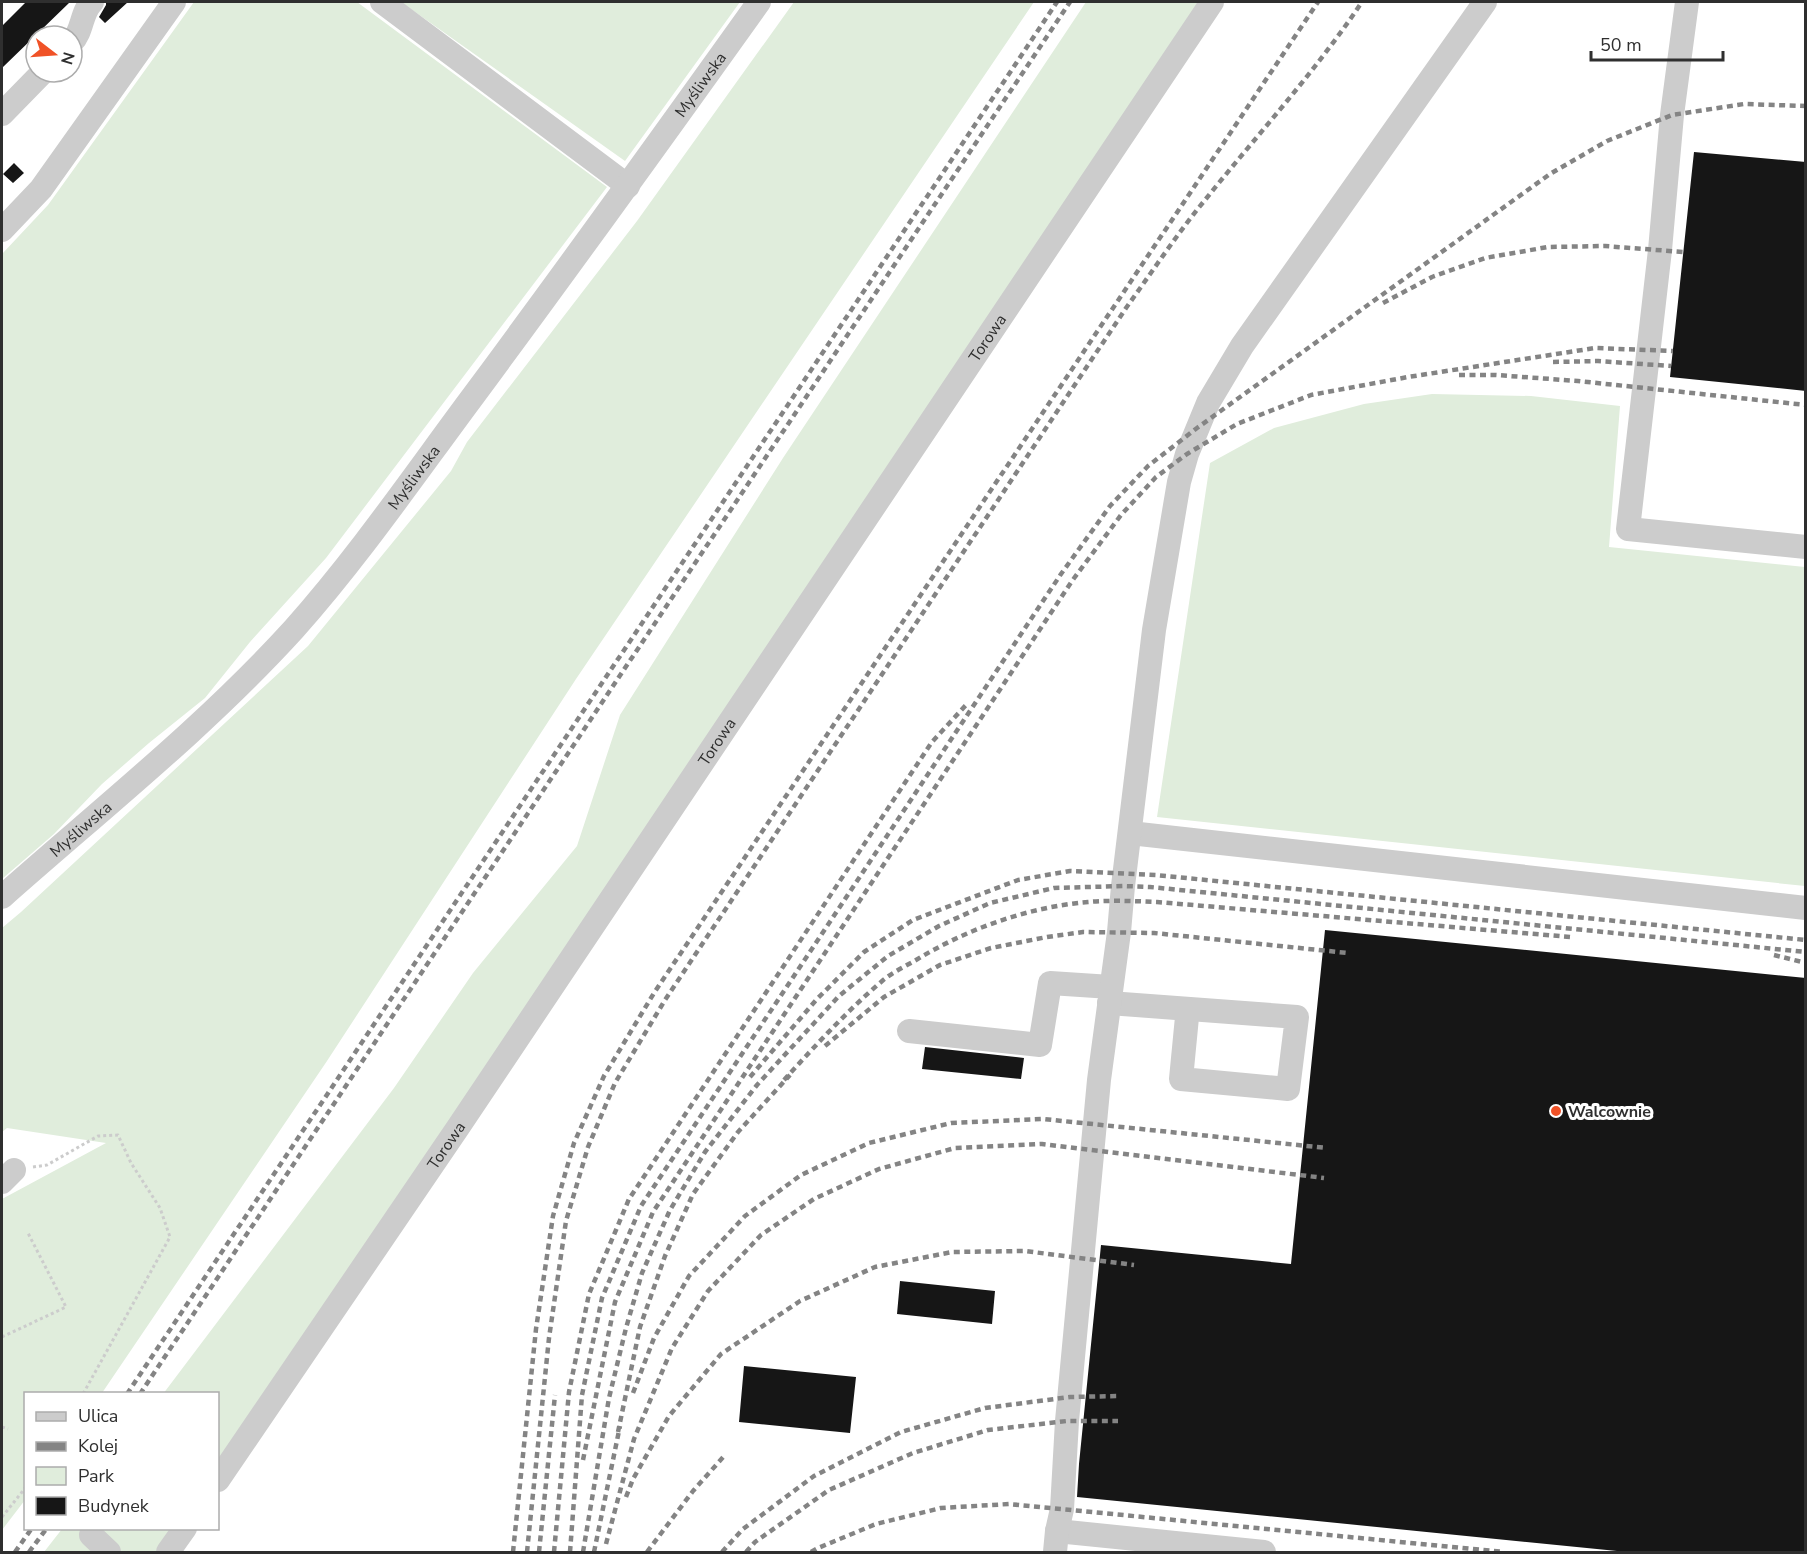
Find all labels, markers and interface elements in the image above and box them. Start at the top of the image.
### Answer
north arrow [24,24,84,84]
scale bar [1591,24,1723,62]
text: 50 m [1600,33,1642,57]
street label: Myśliwska [670,48,732,122]
text: N [55,49,80,67]
street label: Torowa [964,310,1012,367]
street label: Myśliwska [383,441,446,515]
street label: Torowa [693,714,741,770]
street label: Myśliwska [45,797,117,862]
place label: Walcownie [1568,1101,1651,1123]
marker: Walcownie [1549,1104,1563,1118]
street label: Torowa [423,1117,471,1174]
legend [24,1392,219,1530]
text: Ulica [78,1404,118,1428]
text: Kolej [78,1434,118,1458]
text: Park [78,1464,115,1488]
text: Budynek [78,1494,150,1518]

